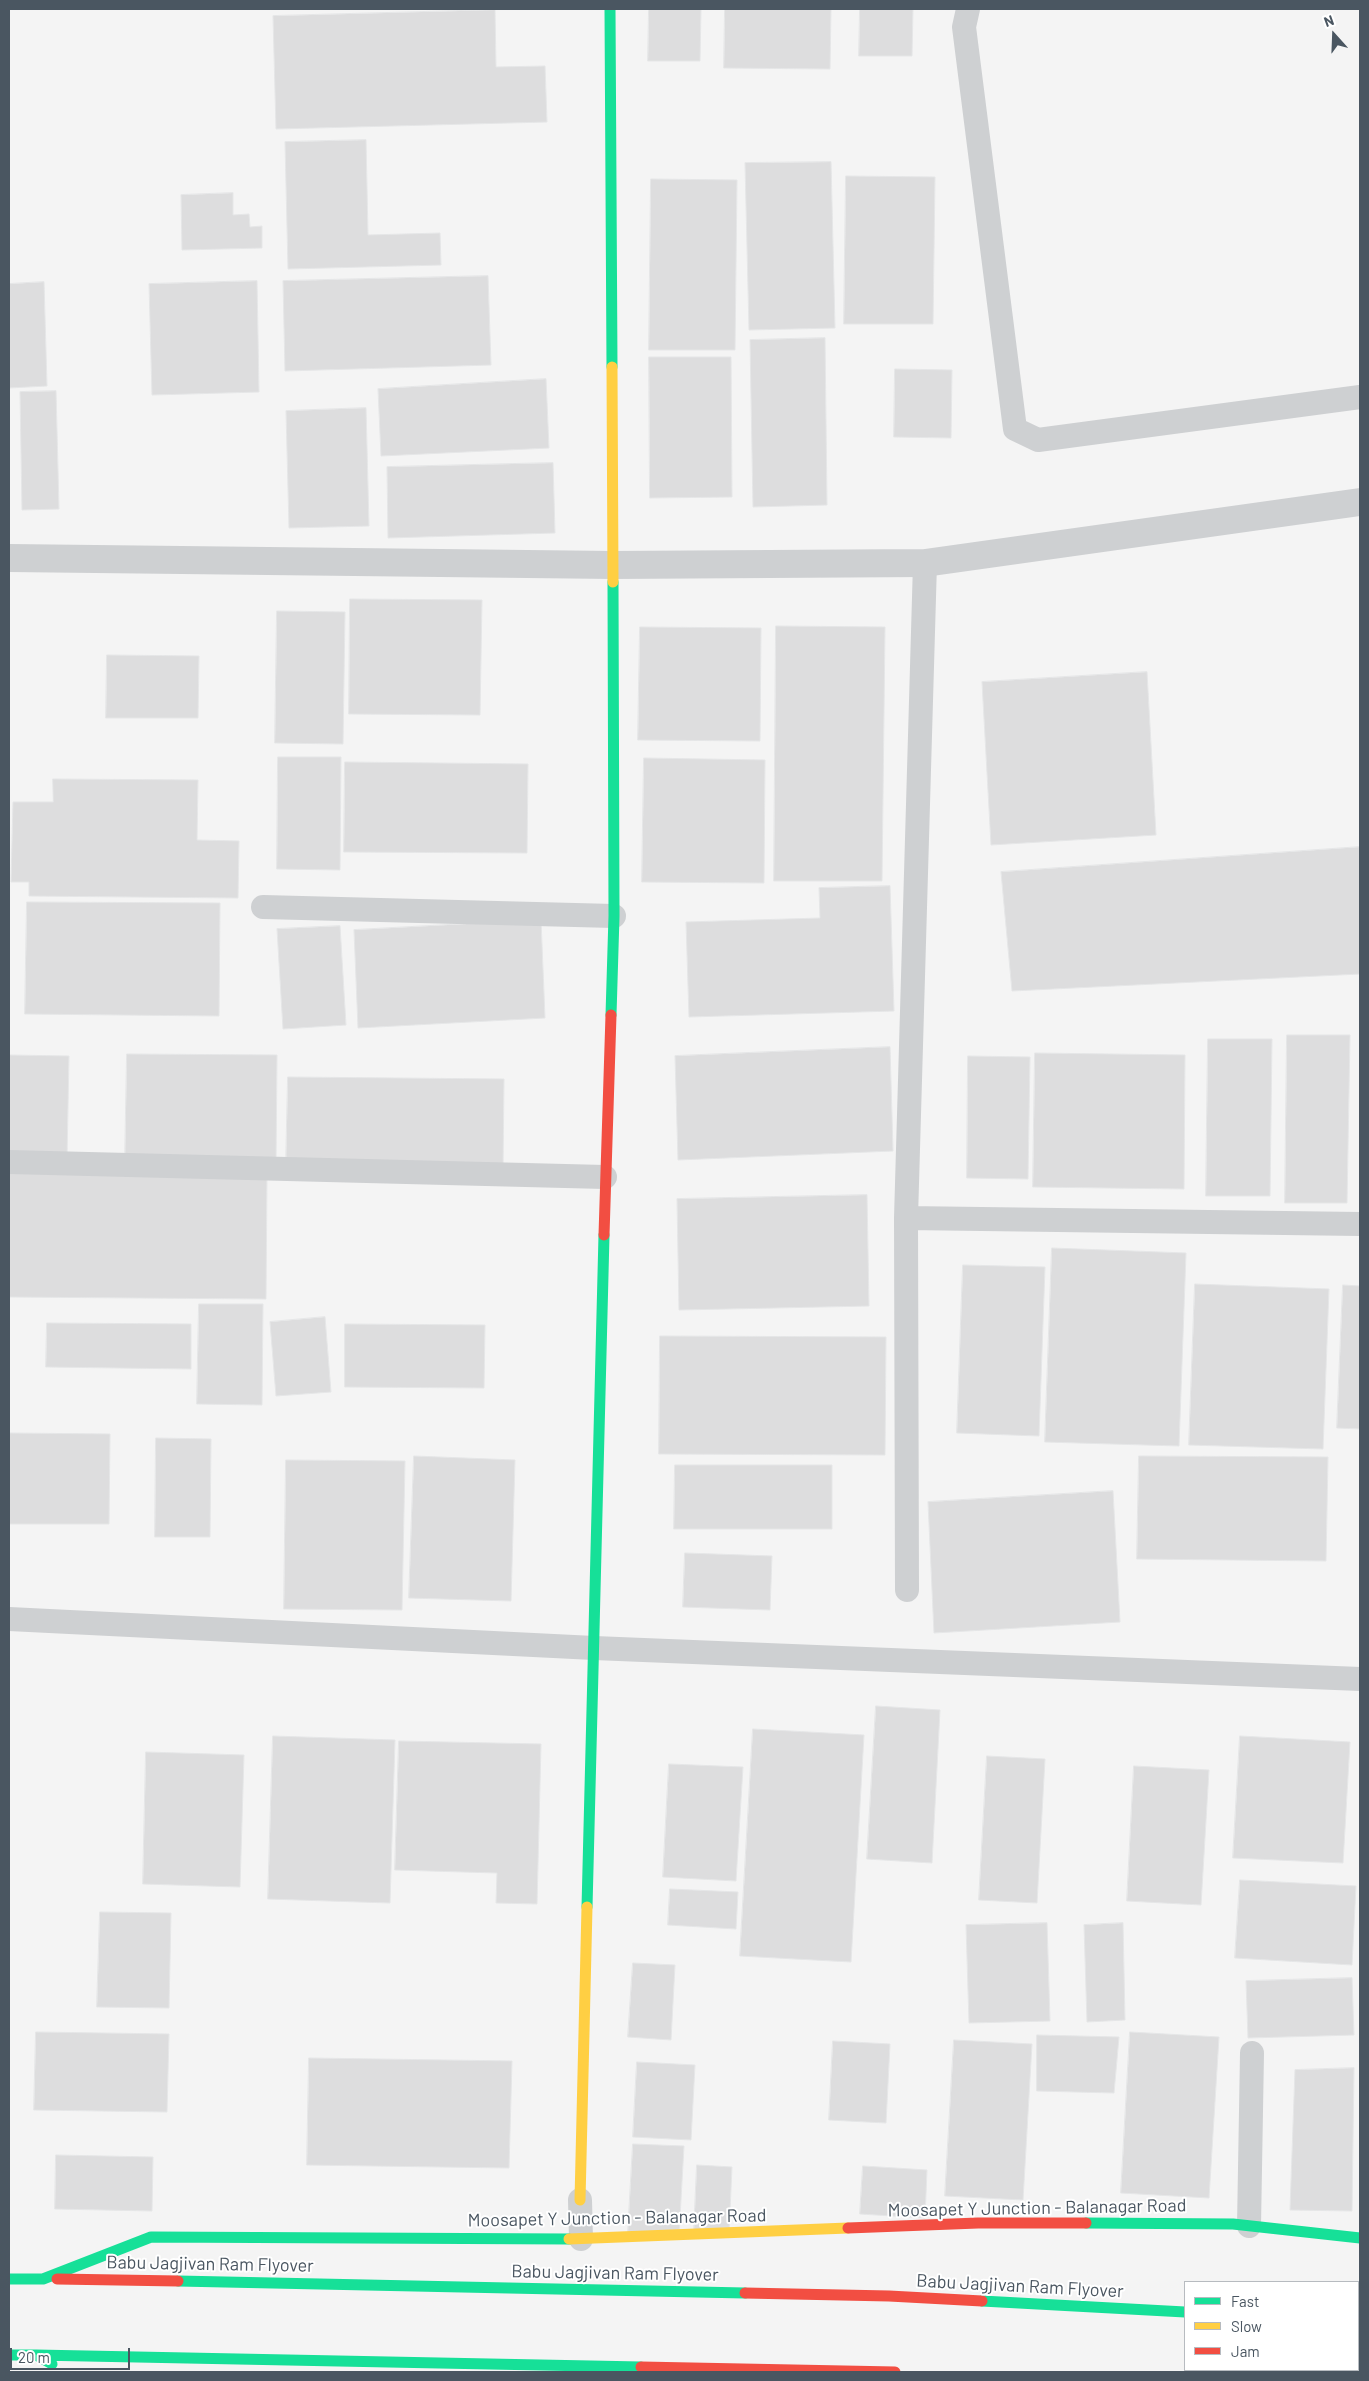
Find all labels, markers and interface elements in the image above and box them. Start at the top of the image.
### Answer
north arrow [1309,10,1359,60]
text: N [1321,11,1336,30]
street label: Moosapet Y Junction - Balanagar Road [887,2195,1187,2221]
street label: Moosapet Y Junction - Balanagar Road [467,2205,767,2231]
street label: Babu Jagjivan Ram Flyover [106,2251,314,2277]
street label: Babu Jagjivan Ram Flyover [511,2260,719,2286]
street label: Babu Jagjivan Ram Flyover [916,2270,1124,2302]
legend [1184,2281,1359,2371]
text: Fast [1231,2292,1259,2310]
text: Slow [1231,2317,1262,2335]
scale bar [12,2338,132,2370]
text: Jam [1231,2342,1260,2360]
text: 20 m [18,2348,50,2366]

